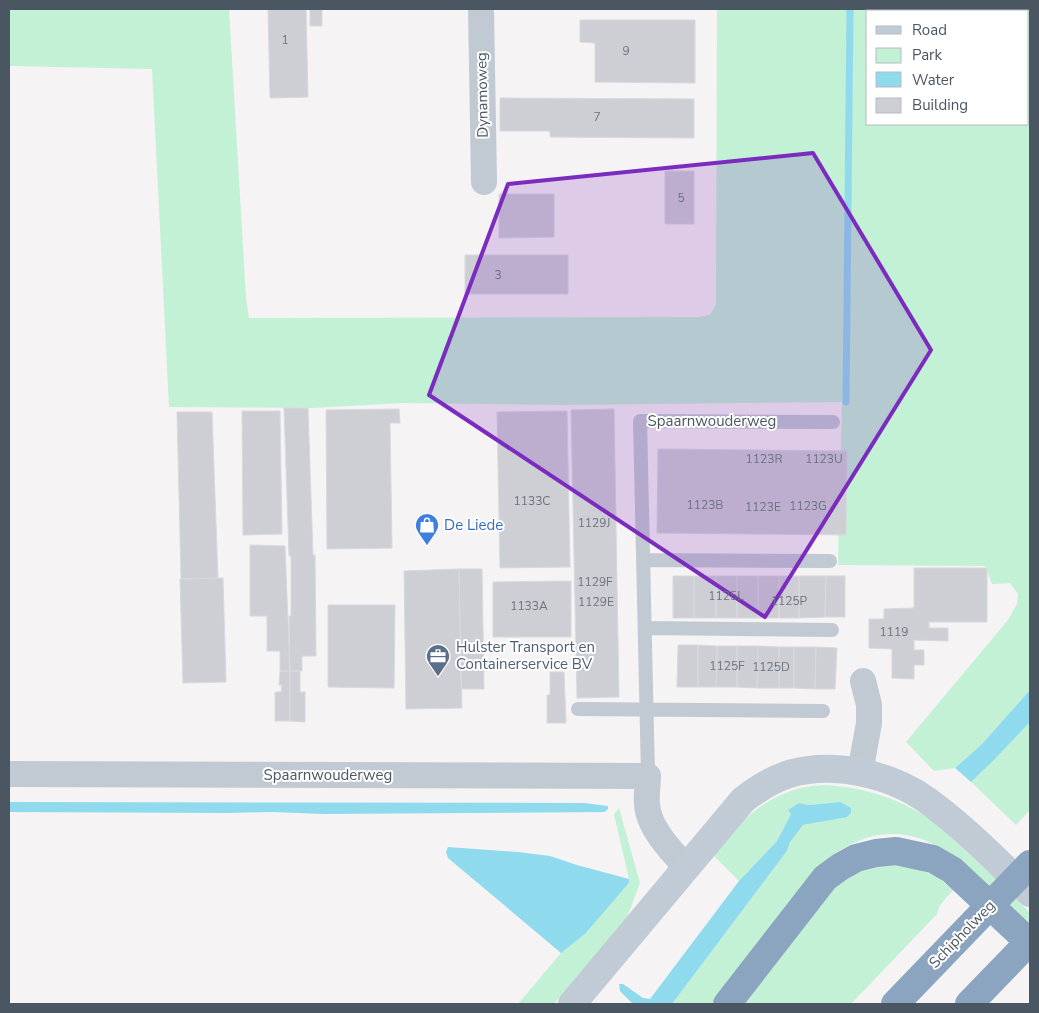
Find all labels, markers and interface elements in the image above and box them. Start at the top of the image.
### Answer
legend [866,10,1029,125]
text: Road [912,20,947,40]
house number: 1 [281,32,289,48]
house number: 9 [622,43,630,59]
text: Park [912,45,942,65]
street label: Dynamoweg [471,52,493,138]
text: Water [912,70,955,90]
text: Building [912,95,968,115]
house number: 7 [593,109,601,125]
house number: 5 [677,190,685,206]
house number: 3 [494,267,502,283]
street label: Spaarnwouderweg [648,411,776,431]
house number: 1123R [746,451,782,467]
house number: 1123U [805,451,843,467]
house number: 1133C [514,493,550,509]
house number: 1123B [687,497,723,513]
house number: 1123G [789,498,827,514]
house number: 1123E [745,499,781,515]
shop icon: De Liede [414,512,440,546]
place label: De Liede [444,515,503,535]
house number: 1129J [578,515,610,531]
house number: 1129F [577,574,613,590]
house number: 1125L [708,588,744,604]
house number: 1125P [771,593,808,609]
house number: 1129E [578,594,614,610]
house number: 1133A [510,598,548,614]
house number: 1119 [880,624,908,640]
place label: Hulster Transport en Containerservice BV [456,637,595,674]
office icon: Hulster Transport en Containerservice BV [425,643,451,677]
house number: 1125F [709,658,745,674]
house number: 1125D [752,659,790,675]
street label: Spaarnwouderweg [264,765,392,785]
street label: Schipholweg [924,896,1000,972]

